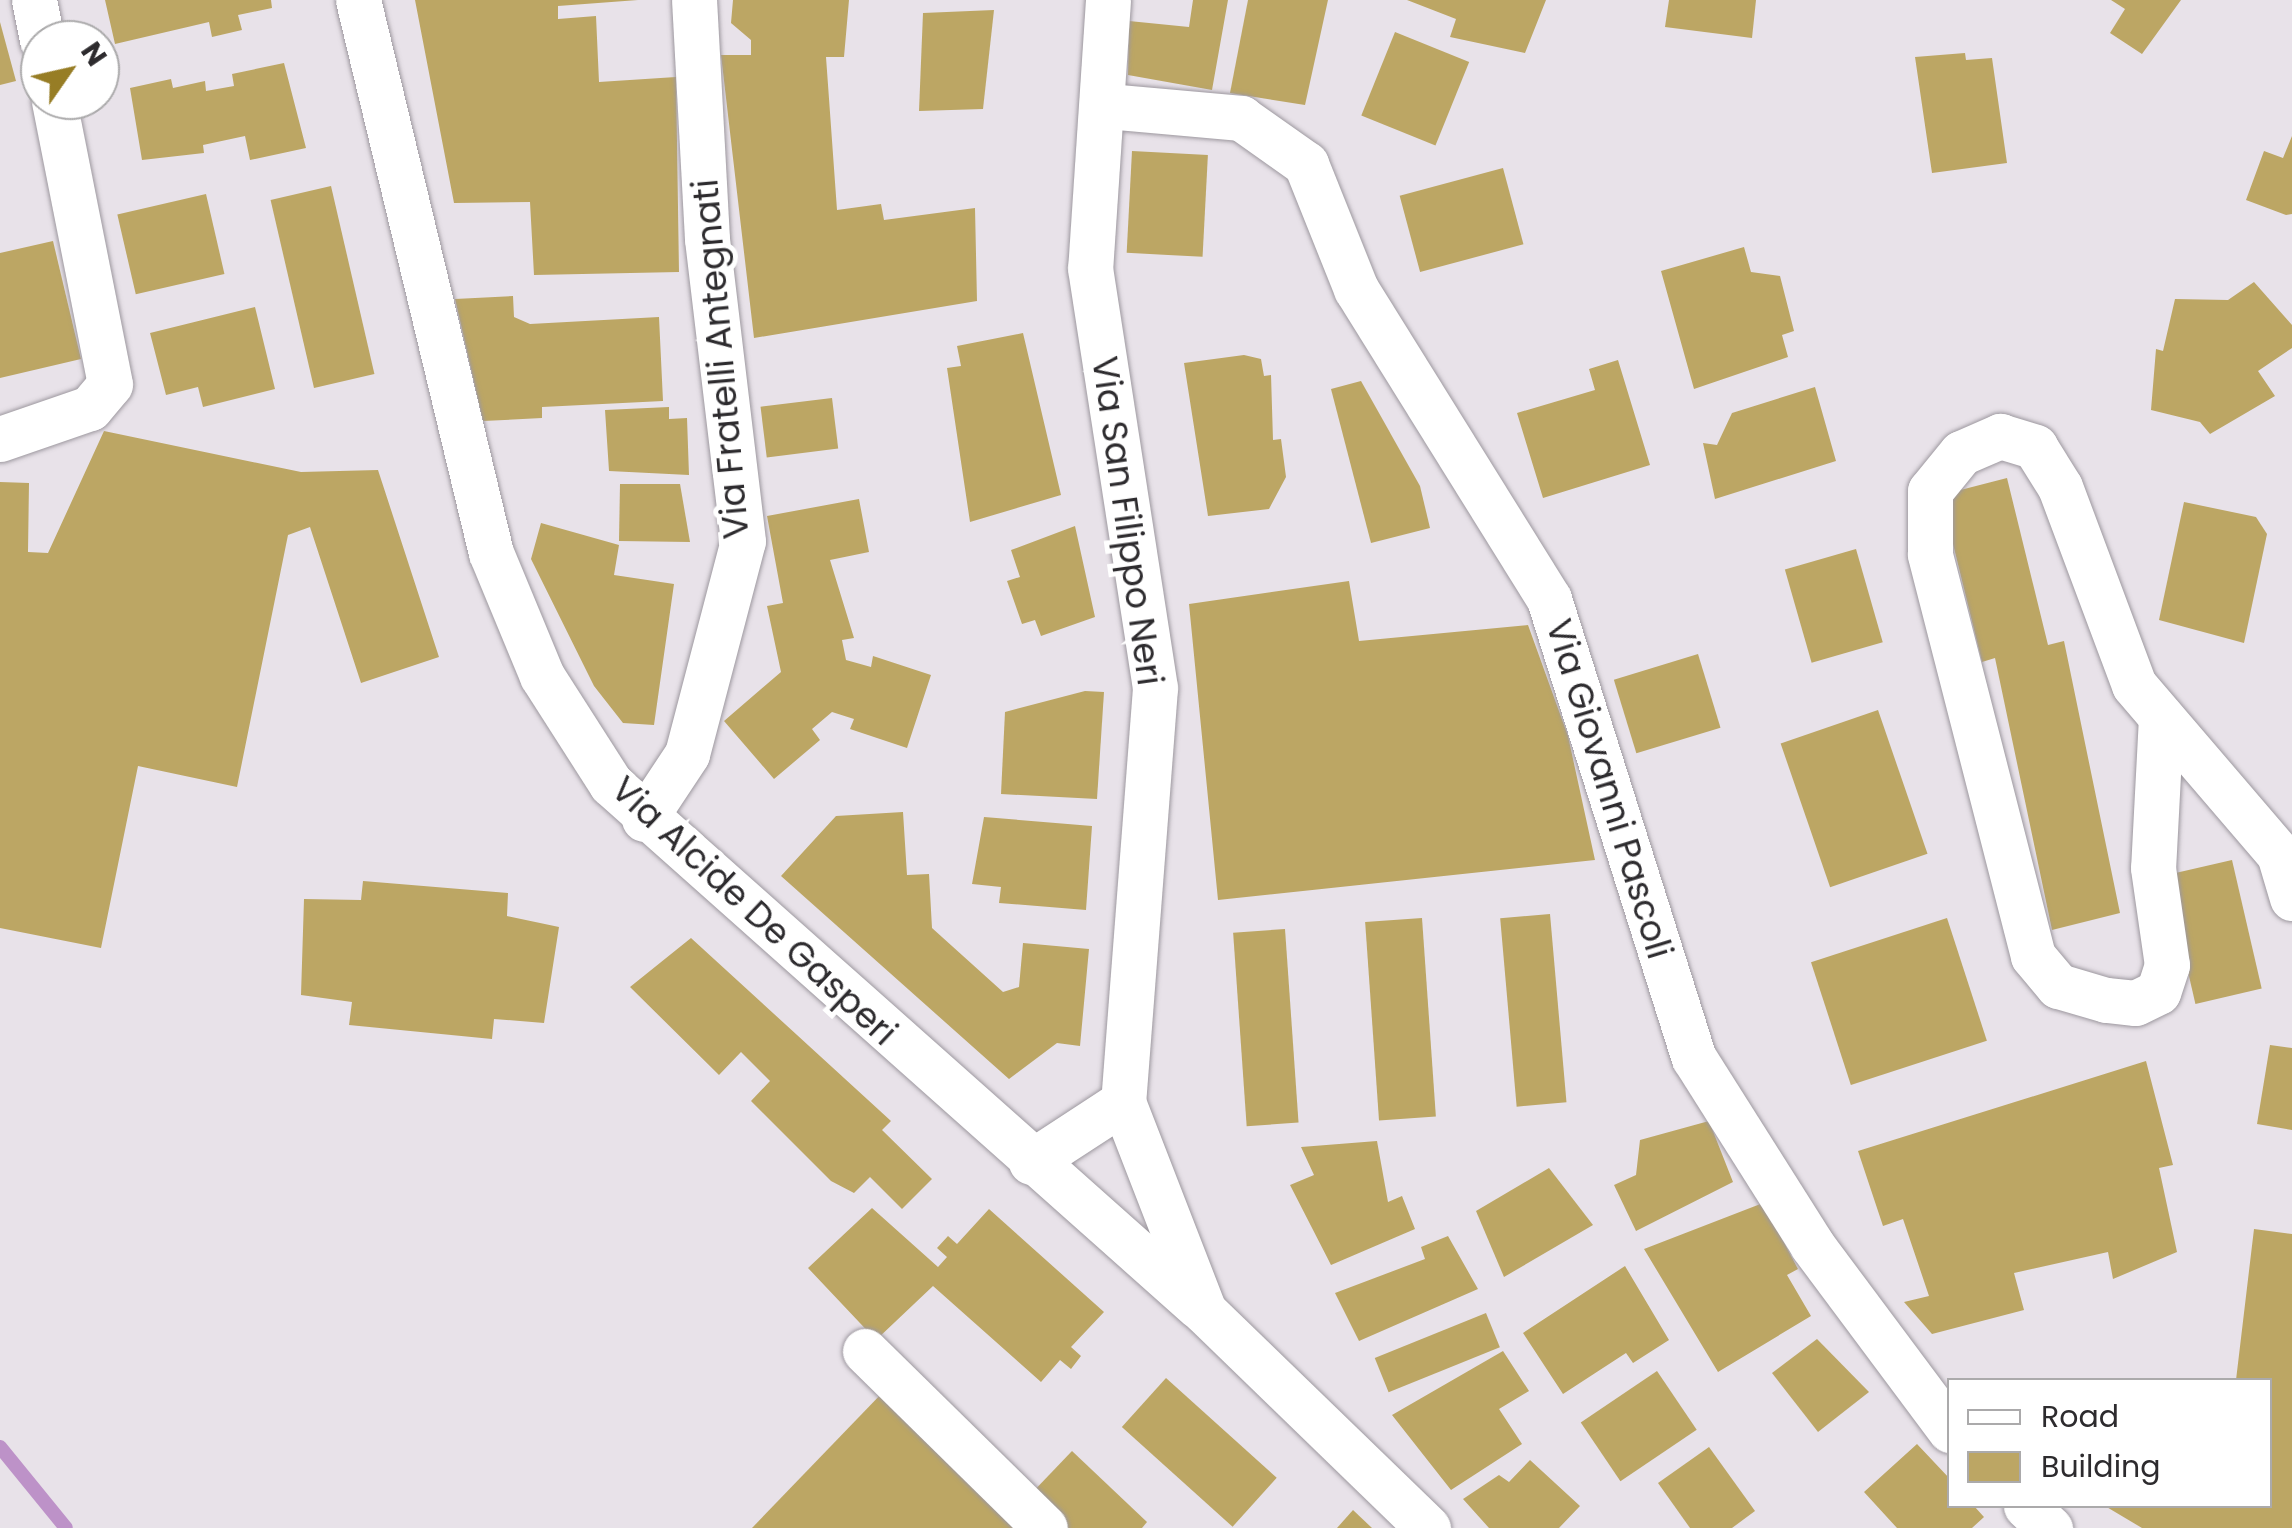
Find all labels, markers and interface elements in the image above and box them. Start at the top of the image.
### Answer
north arrow [20,20,120,120]
text: N [72,34,116,74]
street label: Via Fratelli Antegnati [684,177,758,541]
street label: Via San Filippo Neri [1083,354,1171,688]
street label: Via Giovanni Pascoli [1537,614,1681,964]
street label: Via Alcide De Gasperi [603,768,905,1054]
legend [1947,1378,2272,1508]
text: Road [2041,1395,2119,1438]
text: Building [2041,1445,2161,1488]

